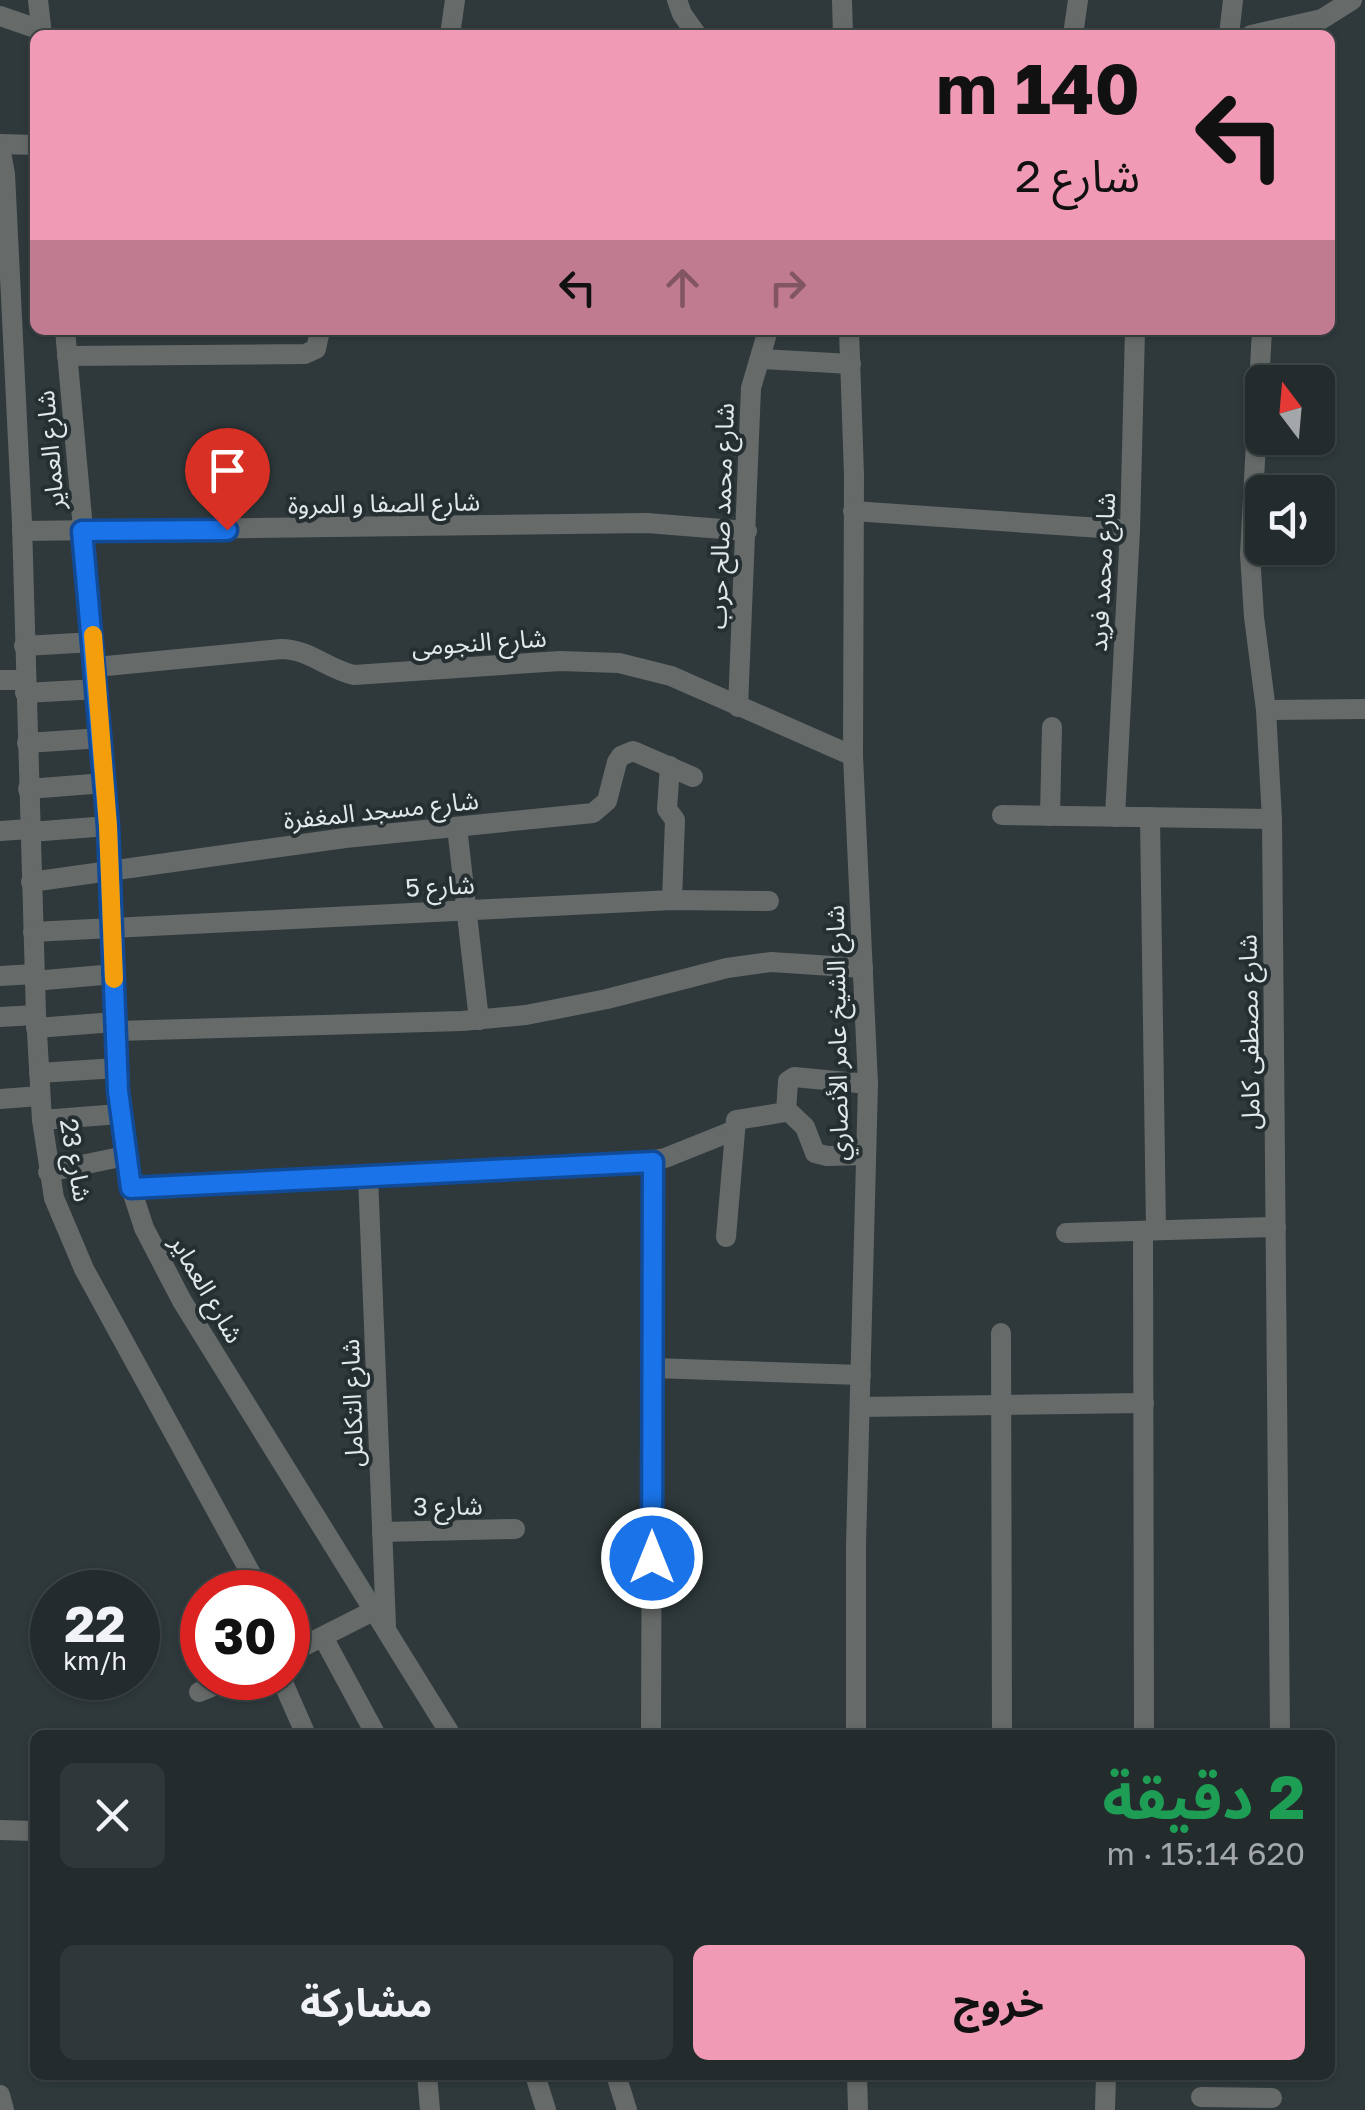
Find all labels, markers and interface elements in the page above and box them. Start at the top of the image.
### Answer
text: 140 m [936,45,1140,129]
icon: left [1175,70,1305,200]
text: شارع 2 [1015,148,1140,202]
icon: left [550,260,605,315]
icon: ahead [655,260,710,315]
icon: right [760,260,815,315]
north arrow [1245,365,1335,455]
map controls [1245,365,1335,565]
street label: شارع العماير [29,389,74,512]
street label: شارع محمد صالح حرب [701,402,744,630]
pin [185,428,270,531]
icon: arrive [200,443,255,498]
button: sound [1245,475,1335,565]
street label: شارع الصفا و المروة [287,485,481,524]
street label: شارع محمد فريد [1082,492,1125,652]
street label: شارع النجومى [410,621,548,666]
street label: شارع مسجد المغفرة [282,784,481,839]
street label: شارع 5 [404,868,476,907]
street label: شارع الشيخ عامر الأنصاري [819,905,859,1161]
street label: شارع مصطفى كامل [1231,934,1270,1130]
street label: شارع 23 [50,1116,99,1205]
street label: شارع العماير [160,1228,251,1350]
street label: شارع التكامل [334,1338,373,1468]
street label: شارع 3 [413,1489,483,1526]
position arrow [600,1506,704,1610]
speed limit sign: 30 [180,1570,310,1700]
text: 22 [64,1593,125,1653]
text: km/h [63,1645,127,1676]
text: 2 دقيقة [1102,1760,1305,1832]
button: close [60,1763,165,1868]
text: 620 m · 15:14 [1107,1834,1305,1872]
button: مشاركة [60,1945,673,2060]
button: خروج [693,1945,1305,2060]

